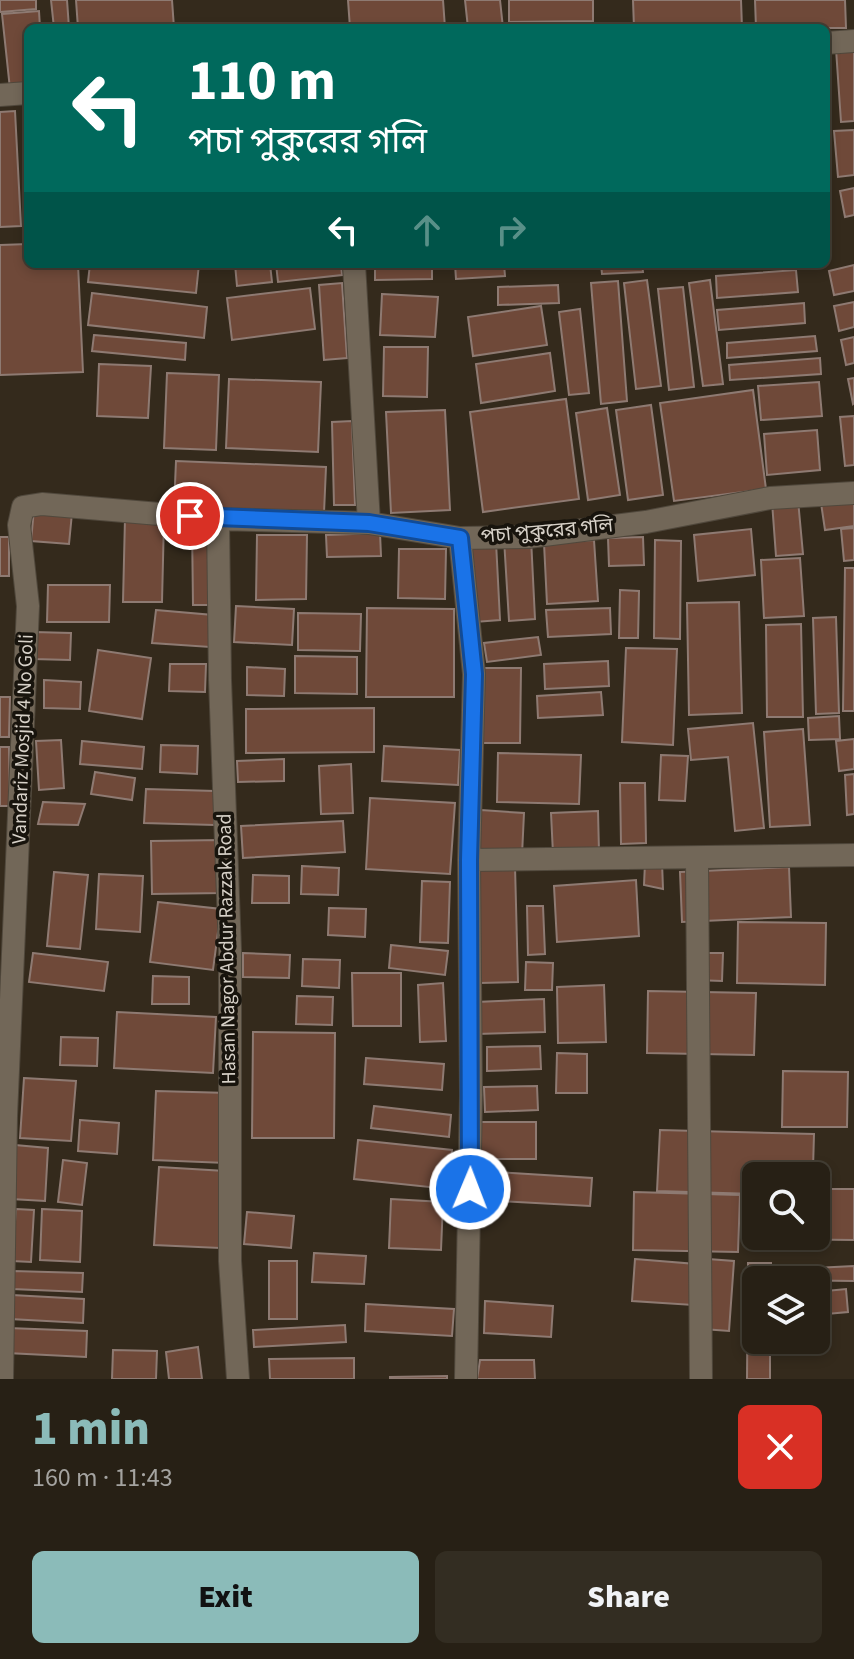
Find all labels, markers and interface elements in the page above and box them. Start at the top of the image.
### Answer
text: 110 m [188,42,336,121]
icon: left [56,56,160,160]
text: পচা পুকুরের গলি [188,116,427,167]
icon: left [321,208,365,252]
icon: ahead [405,208,449,252]
icon: right [489,208,533,252]
pin [156,482,224,550]
icon: arrive [168,494,212,538]
street label: পচা পুকুরের গলি [480,511,615,551]
street label: Vandariz Mosjid 4 No Goli [5,634,41,844]
street label: Hasan Nagor Abdur Razzak Road [211,813,243,1085]
position arrow [428,1147,512,1231]
map controls [742,1162,830,1354]
button: search [742,1162,830,1250]
button: layers [742,1266,830,1354]
text: 1 min [32,1395,150,1463]
button: close [738,1405,822,1489]
text: 160 m · 11:43 [32,1459,173,1496]
button: Exit [32,1551,419,1643]
button: Share [435,1551,822,1643]

